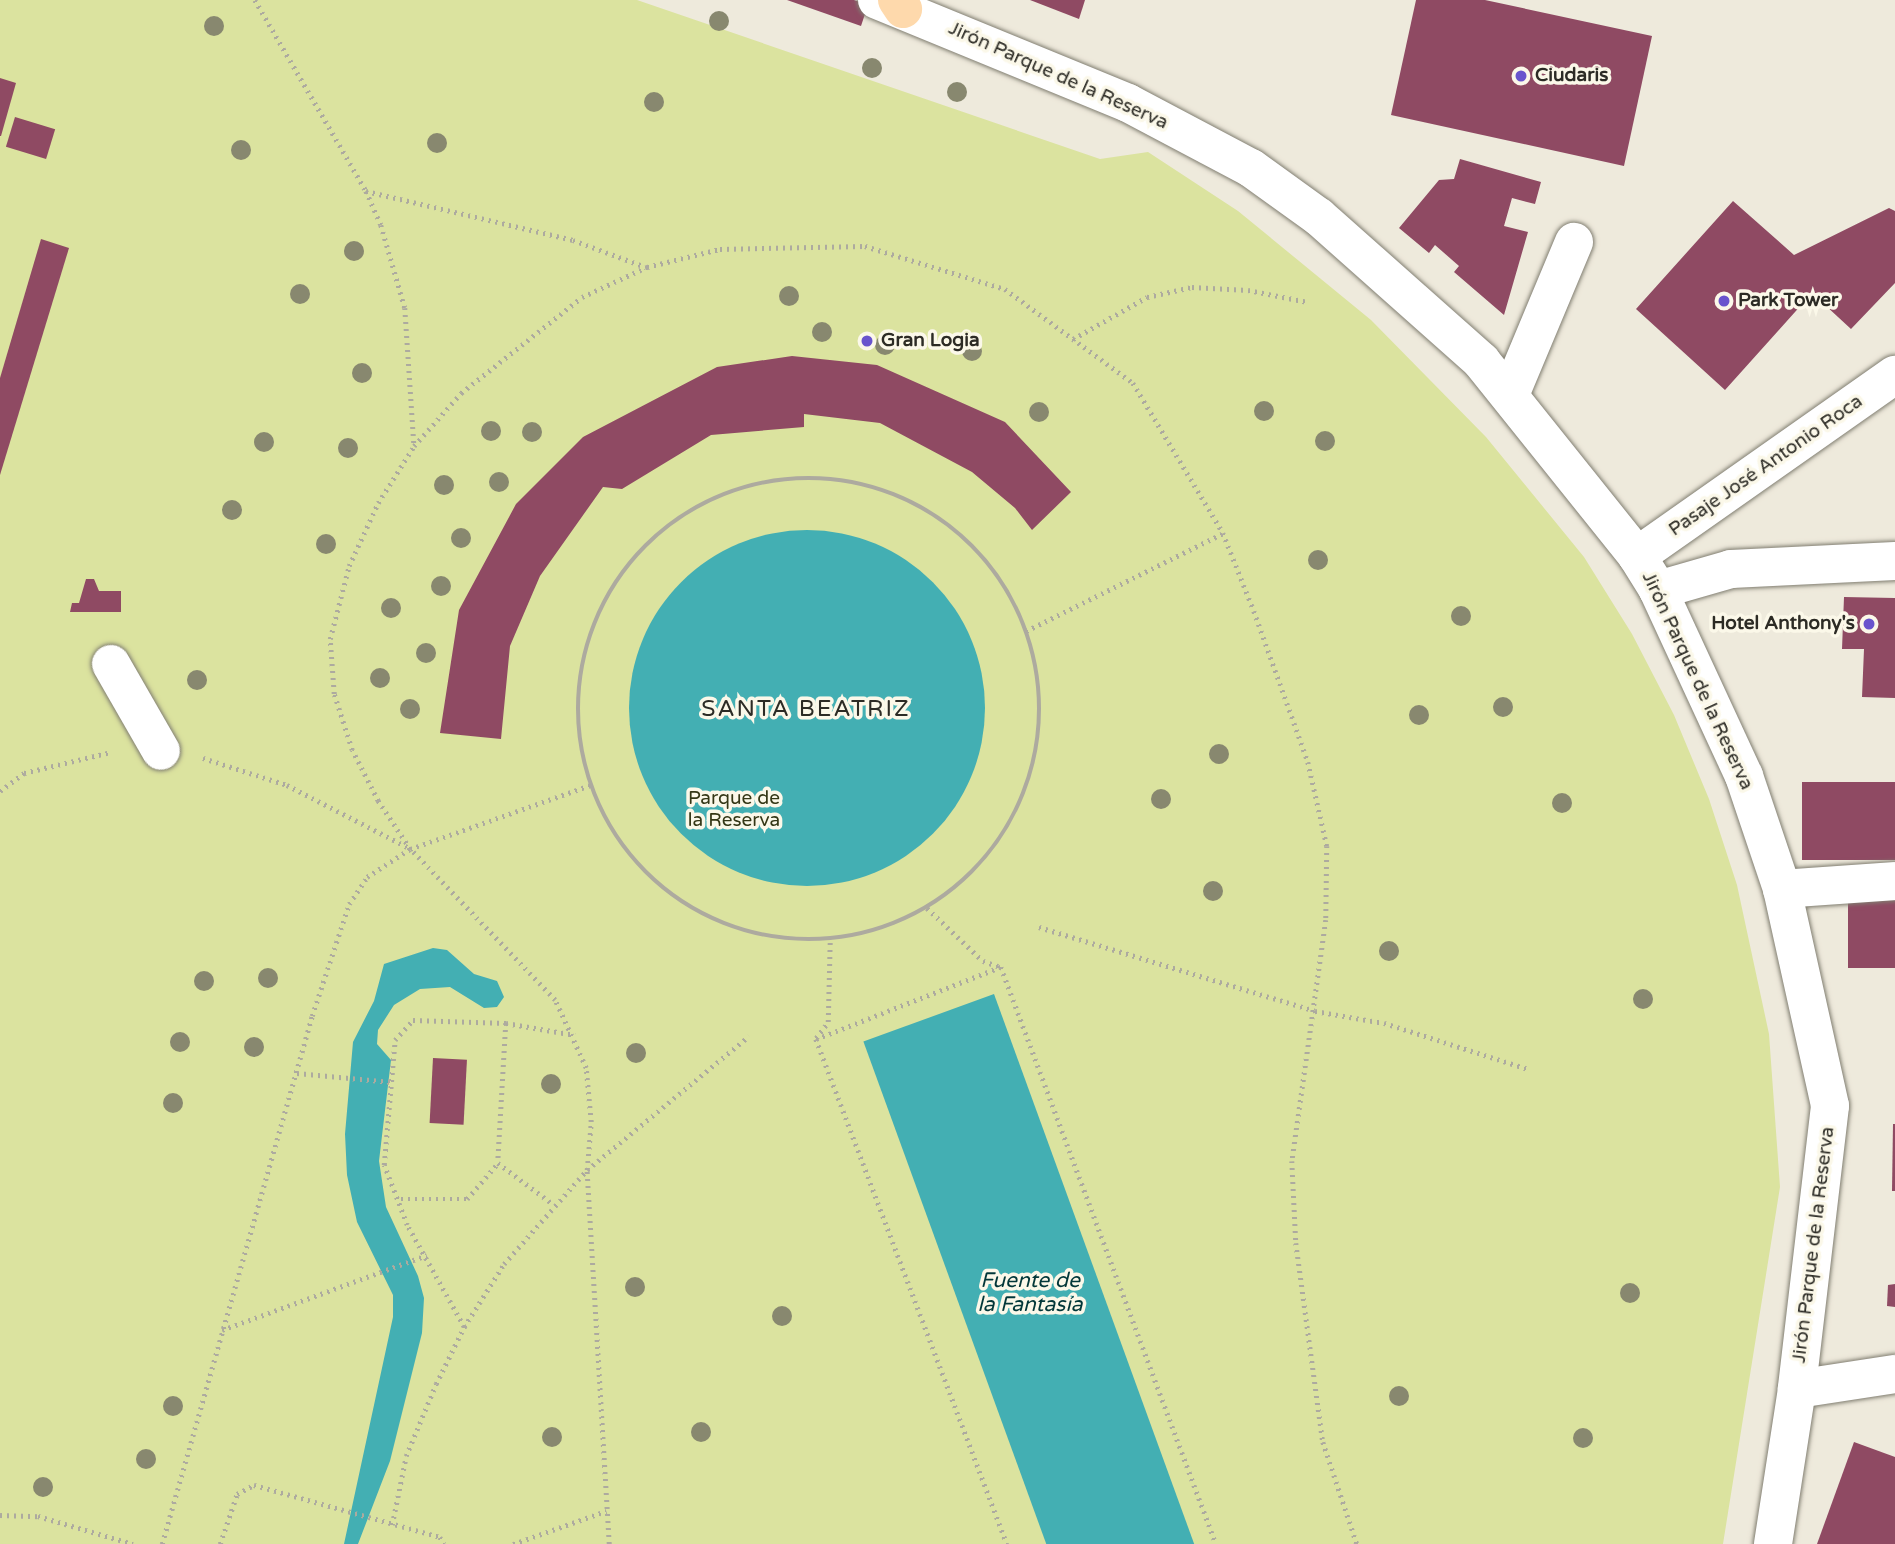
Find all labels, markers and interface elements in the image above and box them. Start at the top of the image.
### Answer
street label: Jirón Parque de la Reserva [945,17,1171,135]
place label: Ciudaris [1535,65,1608,87]
marker: Ciudaris [1513,68,1529,84]
place label: Park Tower [1738,290,1838,312]
marker: Park Tower [1716,293,1732,309]
place label: Gran Logia [881,330,980,352]
marker: Gran Logia [859,333,875,349]
street label: Pasaje José Antonio Roca [1665,390,1867,542]
street label: Jirón Parque de la Reserva [1636,568,1758,794]
place label: Hotel Anthony's [1711,613,1855,635]
marker: Hotel Anthony's [1861,616,1877,632]
district label: SANTA BEATRIZ [703,695,909,723]
park label: Parque de la Reserva [688,788,780,832]
street label: Jirón Parque de la Reserva [1788,1126,1840,1364]
water label: Fuente de la Fantasía [978,1268,1082,1318]

